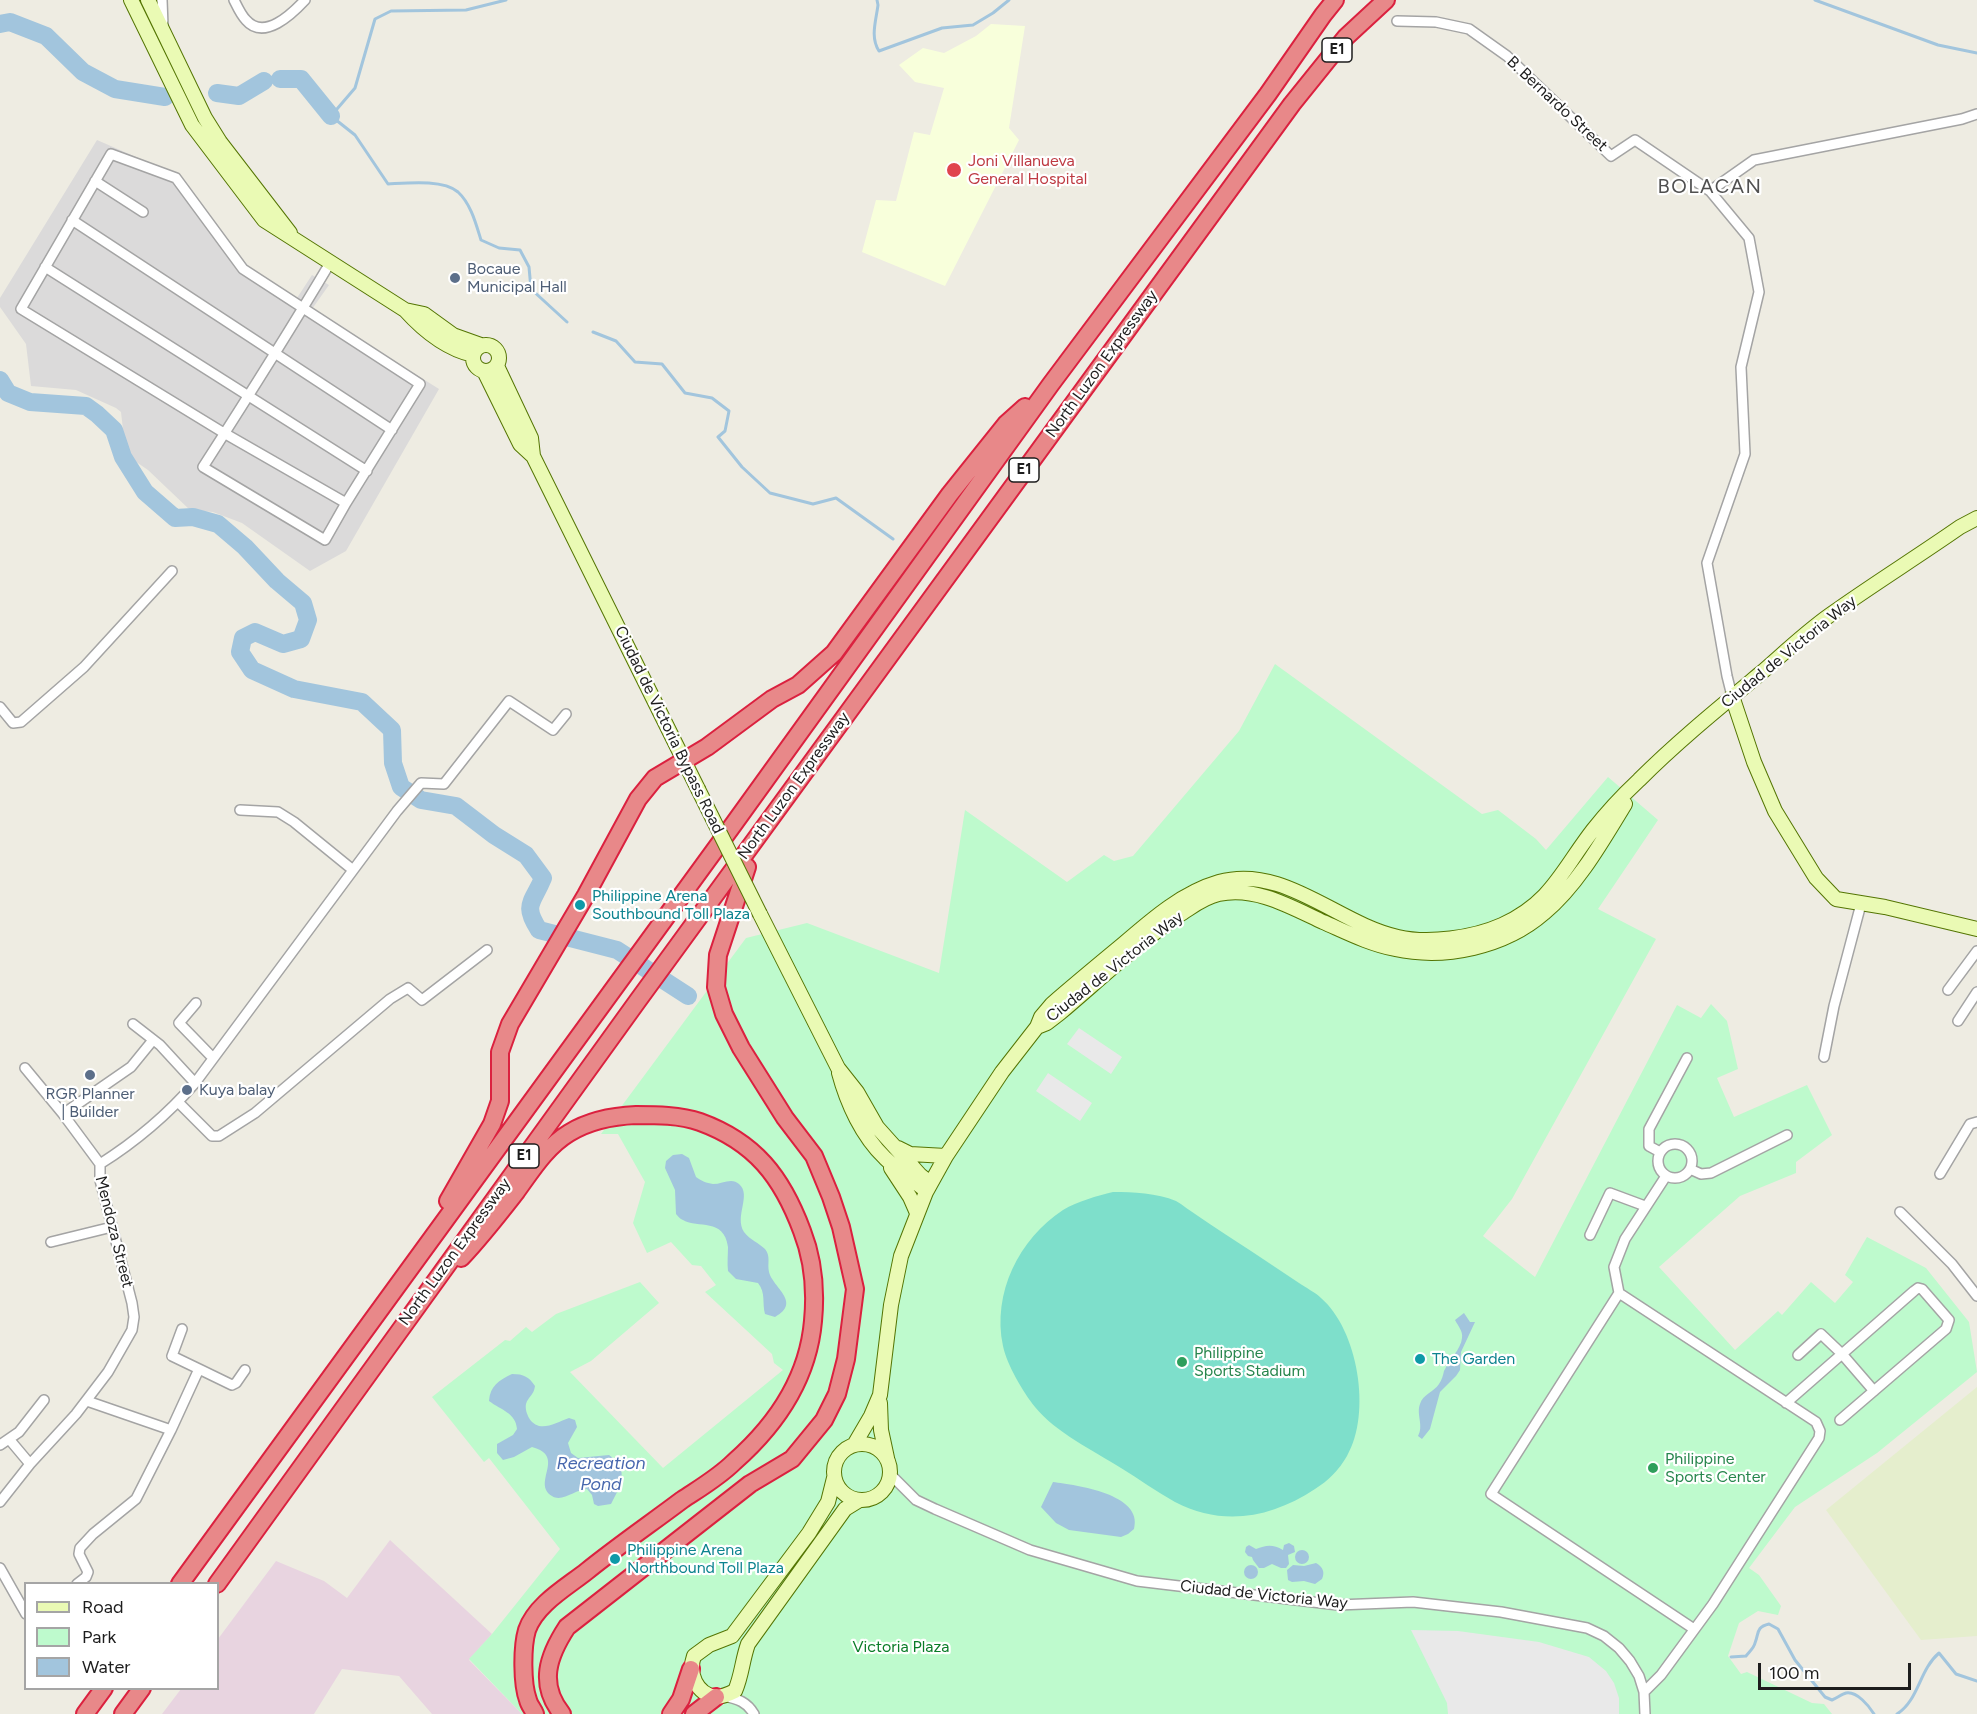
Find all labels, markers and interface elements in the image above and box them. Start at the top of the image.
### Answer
road number: E1 [1322,38,1352,62]
street label: B. Bernardo Street [1503,52,1611,156]
place label: Joni Villanueva General Hospital [968,151,1087,189]
marker: Joni Villanueva General Hospital [945,161,963,179]
district label: BOLACAN [1657,175,1763,199]
place label: Bocaue Municipal Hall [467,259,567,297]
marker: Bocaue Municipal Hall [448,271,462,285]
street label: North Luzon Expressway [1042,286,1162,442]
road number: E1 [1009,458,1039,482]
street label: Ciudad de Victoria Way [1718,592,1860,712]
street label: Ciudad de Victoria Bypass Road [610,623,728,837]
street label: North Luzon Expressway [734,708,854,864]
place label: Philippine Arena Southbound Toll Plaza [592,886,750,924]
marker: Philippine Arena Southbound Toll Plaza [573,898,587,912]
street label: Ciudad de Victoria Way [1043,908,1187,1026]
marker: RGR Planner | Builder [83,1068,97,1082]
place label: Kuya balay [199,1080,276,1100]
marker: Kuya balay [180,1083,194,1097]
place label: RGR Planner | Builder [45,1084,135,1122]
road number: E1 [509,1144,539,1168]
street label: Mendoza Street [91,1174,137,1290]
street label: North Luzon Expressway [395,1174,515,1330]
place label: Philippine Sports Stadium [1194,1343,1305,1381]
place label: The Garden [1432,1349,1515,1369]
marker: The Garden [1413,1352,1427,1366]
marker: Philippine Sports Stadium [1175,1355,1189,1369]
place label: Philippine Sports Center [1665,1449,1766,1487]
water label: Recreation Pond [556,1453,646,1496]
marker: Philippine Sports Center [1646,1461,1660,1475]
place label: Philippine Arena Northbound Toll Plaza [627,1540,784,1578]
marker: Philippine Arena Northbound Toll Plaza [608,1552,622,1566]
street label: Ciudad de Victoria Way [1179,1577,1349,1613]
legend [24,1582,219,1690]
text: Road [82,1596,123,1618]
text: Park [82,1626,116,1648]
park label: Victoria Plaza [853,1637,949,1657]
scale bar [1761,1651,1914,1689]
text: Water [82,1656,130,1678]
text: 100 m [1769,1662,1819,1684]

